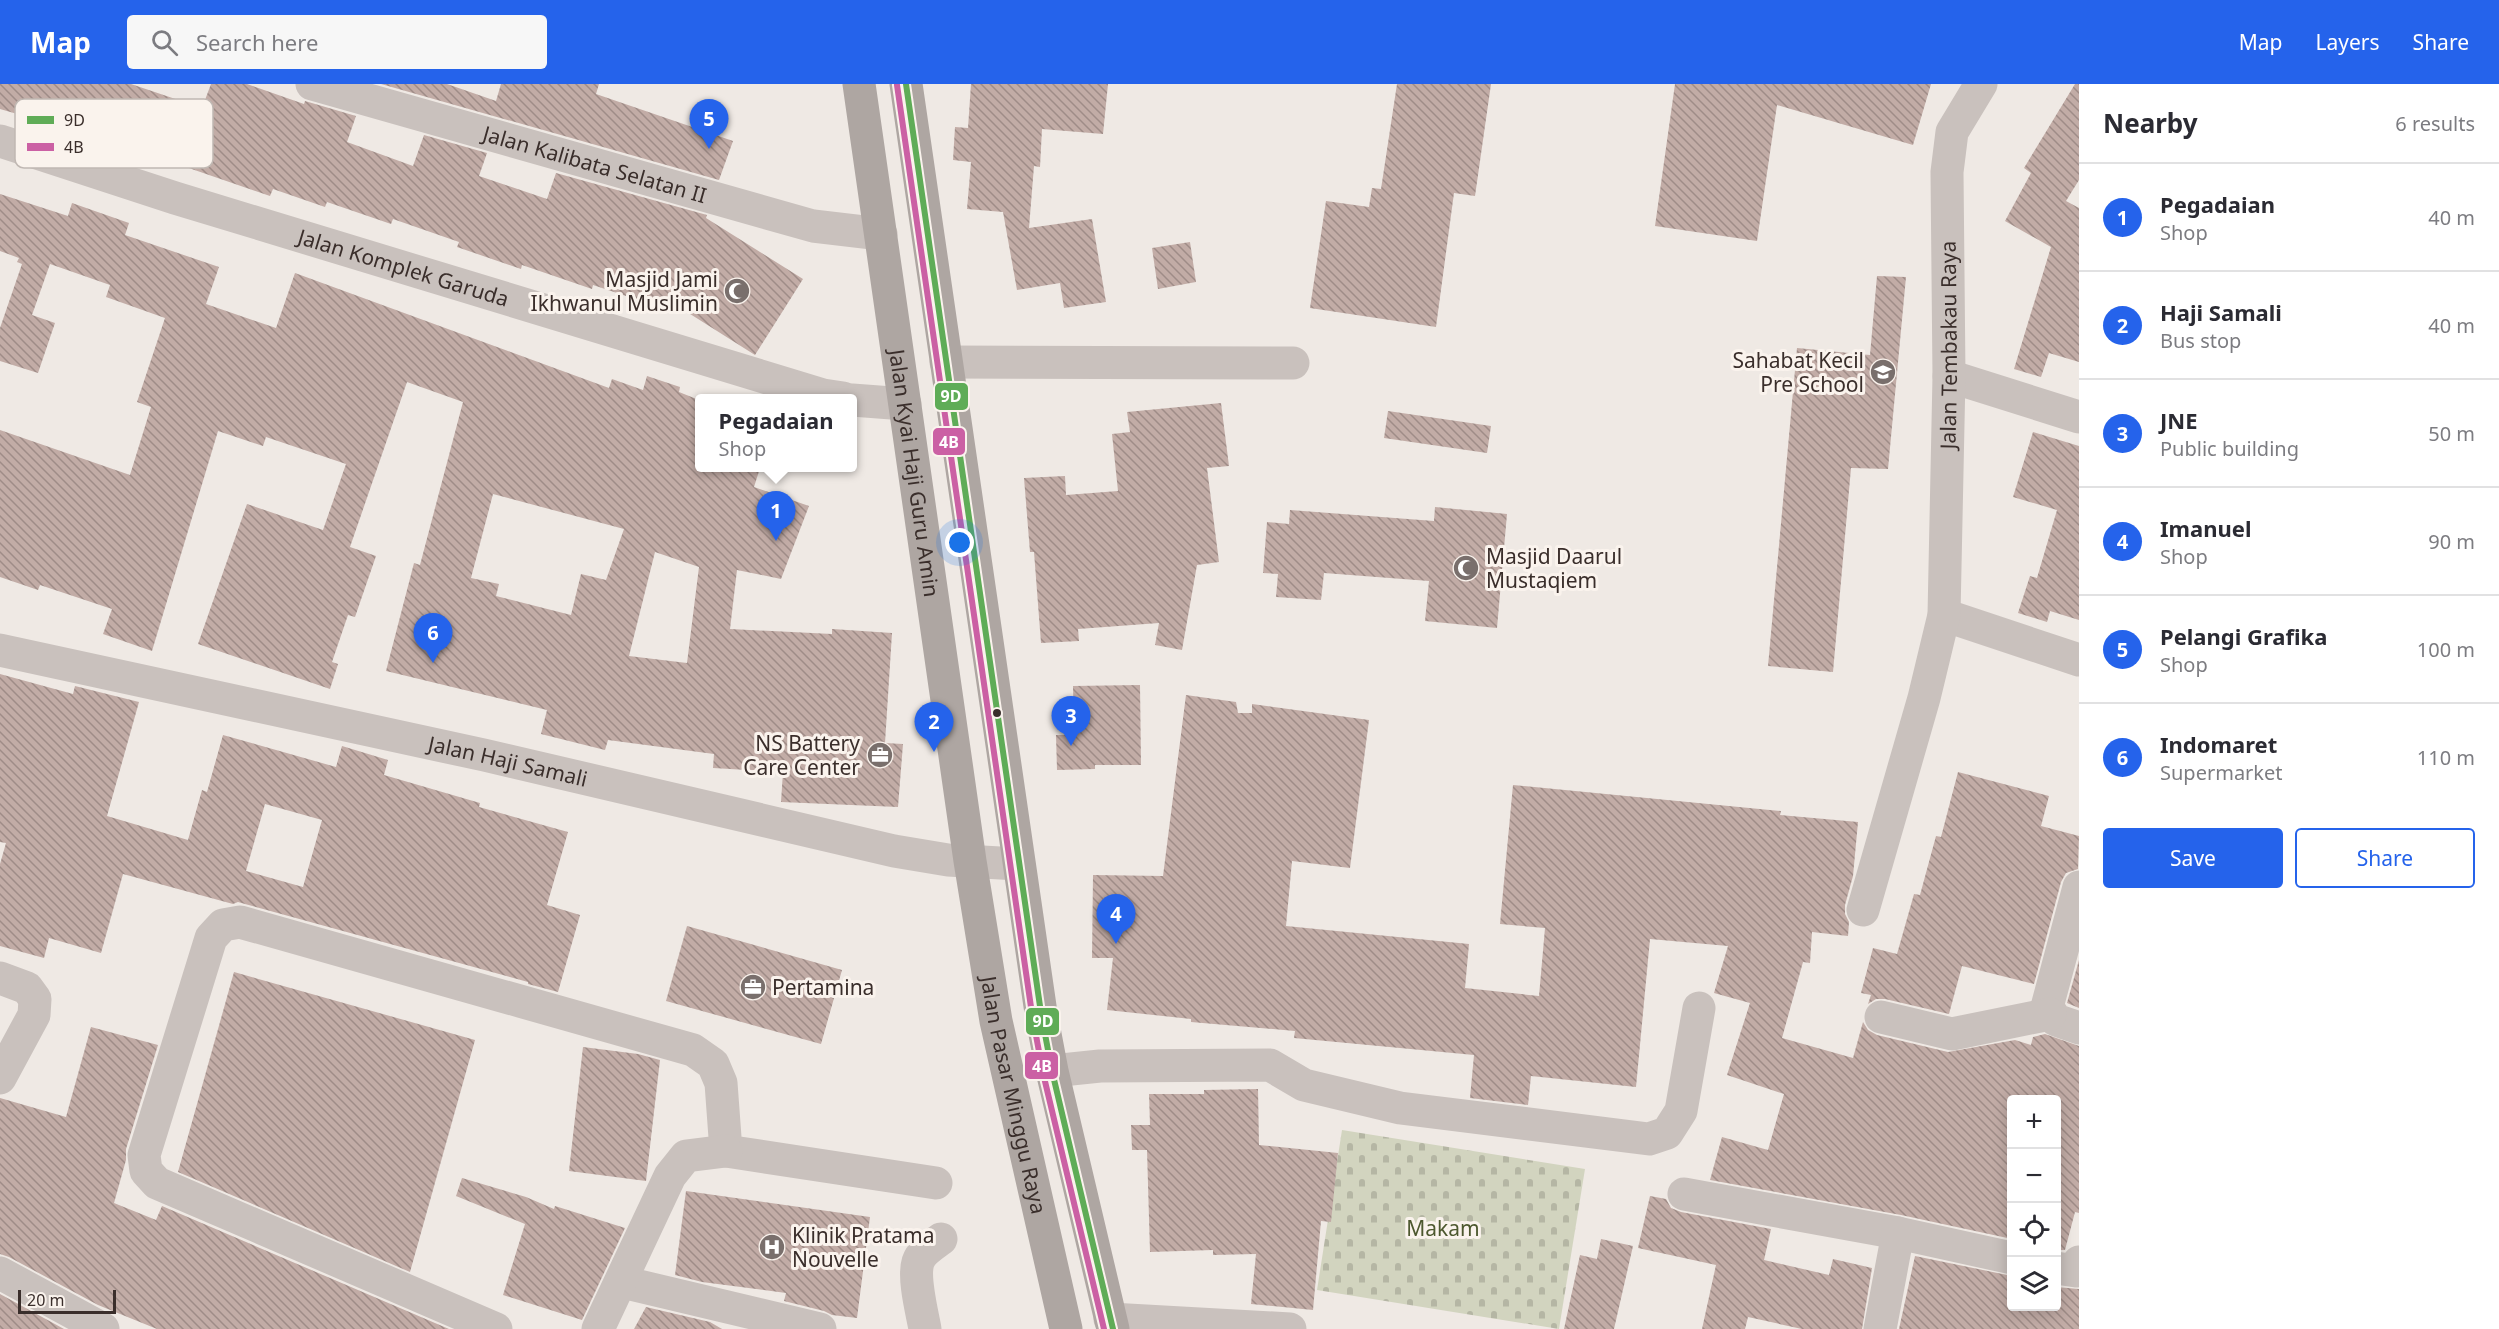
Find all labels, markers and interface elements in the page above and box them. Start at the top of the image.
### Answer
search box [127,15,547,69]
text: Map [30,23,91,61]
icon: search [148,26,181,59]
text: Search here [196,27,318,57]
text: Map [2239,28,2283,56]
text: Layers [2316,28,2380,56]
text: Share [2413,28,2469,56]
legend [15,99,213,168]
pin: 5 [690,100,728,149]
text: Nearby [2103,105,2198,141]
text: 9D [64,109,85,131]
text: 6 results [2395,110,2475,137]
street label: Jalan Kalibata Selatan II [478,119,710,209]
text: 4B [64,136,84,158]
text: Pegadaian [2160,189,2275,219]
text: 1 [2117,204,2128,231]
text: 40 m [2428,204,2475,231]
text: Shop [2160,219,2208,246]
street label: Jalan Komplek Garuda [293,222,512,313]
street label: Jalan Tembakau Raya [1933,241,1963,452]
place label: Masjid Jami Ikhwanul Muslimin [531,265,718,317]
mosque icon: Masjid Jami Ikhwanul Muslimin [722,276,752,306]
text: Haji Samali [2160,297,2282,327]
text: 2 [2117,312,2128,339]
text: 40 m [2428,312,2475,339]
text: Bus stop [2160,327,2241,354]
street label: Jalan Kyai Haji Guru Amin [883,345,946,599]
place label: Sahabat Kecil Pre School [1732,346,1864,398]
school or university icon: Sahabat Kecil Pre School [1868,357,1898,387]
line badge: 9D [934,382,969,411]
text: 9D [941,385,961,407]
popup [695,394,857,472]
text: Pegadaian [718,405,834,435]
text: JNE [2160,405,2198,435]
text: 3 [2117,420,2128,447]
text: 50 m [2428,420,2475,447]
line badge: 4B [932,427,966,456]
text: 4B [939,431,959,453]
text: Shop [718,435,766,462]
text: Public building [2160,435,2299,462]
pin: 1 [756,492,796,541]
text: Imanuel [2160,513,2251,543]
your location [945,528,974,557]
text: 4 [2117,528,2128,555]
text: 90 m [2428,528,2475,555]
place label: Masjid Daarul Mustaqiem [1486,542,1622,594]
text: Shop [2160,543,2208,570]
mosque icon: Masjid Daarul Mustaqiem [1451,553,1481,583]
pin: 6 [414,614,452,663]
text: Pelangi Grafika [2160,621,2327,651]
text: 5 [2117,636,2128,663]
text: 100 m [2417,636,2475,663]
text: Shop [2160,651,2208,678]
pin: 3 [1052,696,1090,746]
pin: 2 [914,702,954,752]
unlabelled marker [991,707,1003,719]
street label: Jalan Haji Samali [424,729,590,793]
place label: NS Battery Care Center [743,729,860,781]
text: Indomaret [2160,729,2277,759]
office icon: NS Battery Care Center [865,740,895,770]
text: 6 [2117,744,2128,771]
text: 110 m [2417,744,2475,771]
text: Supermarket [2160,759,2283,786]
button: Save [2103,828,2283,888]
button: Share [2295,828,2475,888]
pin: 4 [1096,894,1136,944]
office icon: Pertamina [738,972,768,1002]
street label: Jalan Pasar Minggu Raya [975,972,1053,1217]
place label: Pertamina [772,973,874,1001]
line badge: 9D [1025,1007,1060,1036]
text: 9D [1033,1010,1053,1032]
line badge: 4B [1024,1051,1059,1080]
text: 4B [1032,1055,1052,1077]
map controls [2007,1095,2061,1311]
button: + [2007,1095,2061,1149]
button: − [2007,1149,2061,1203]
button: locate [2007,1203,2061,1257]
park label: Makam [1406,1214,1480,1242]
place label: Klinik Pratama Nouvelle [792,1221,934,1273]
hospital icon: Klinik Pratama Nouvelle [757,1232,787,1262]
button: layers [2007,1257,2061,1311]
scale bar [18,1287,116,1314]
text: 20 m [27,1289,64,1311]

